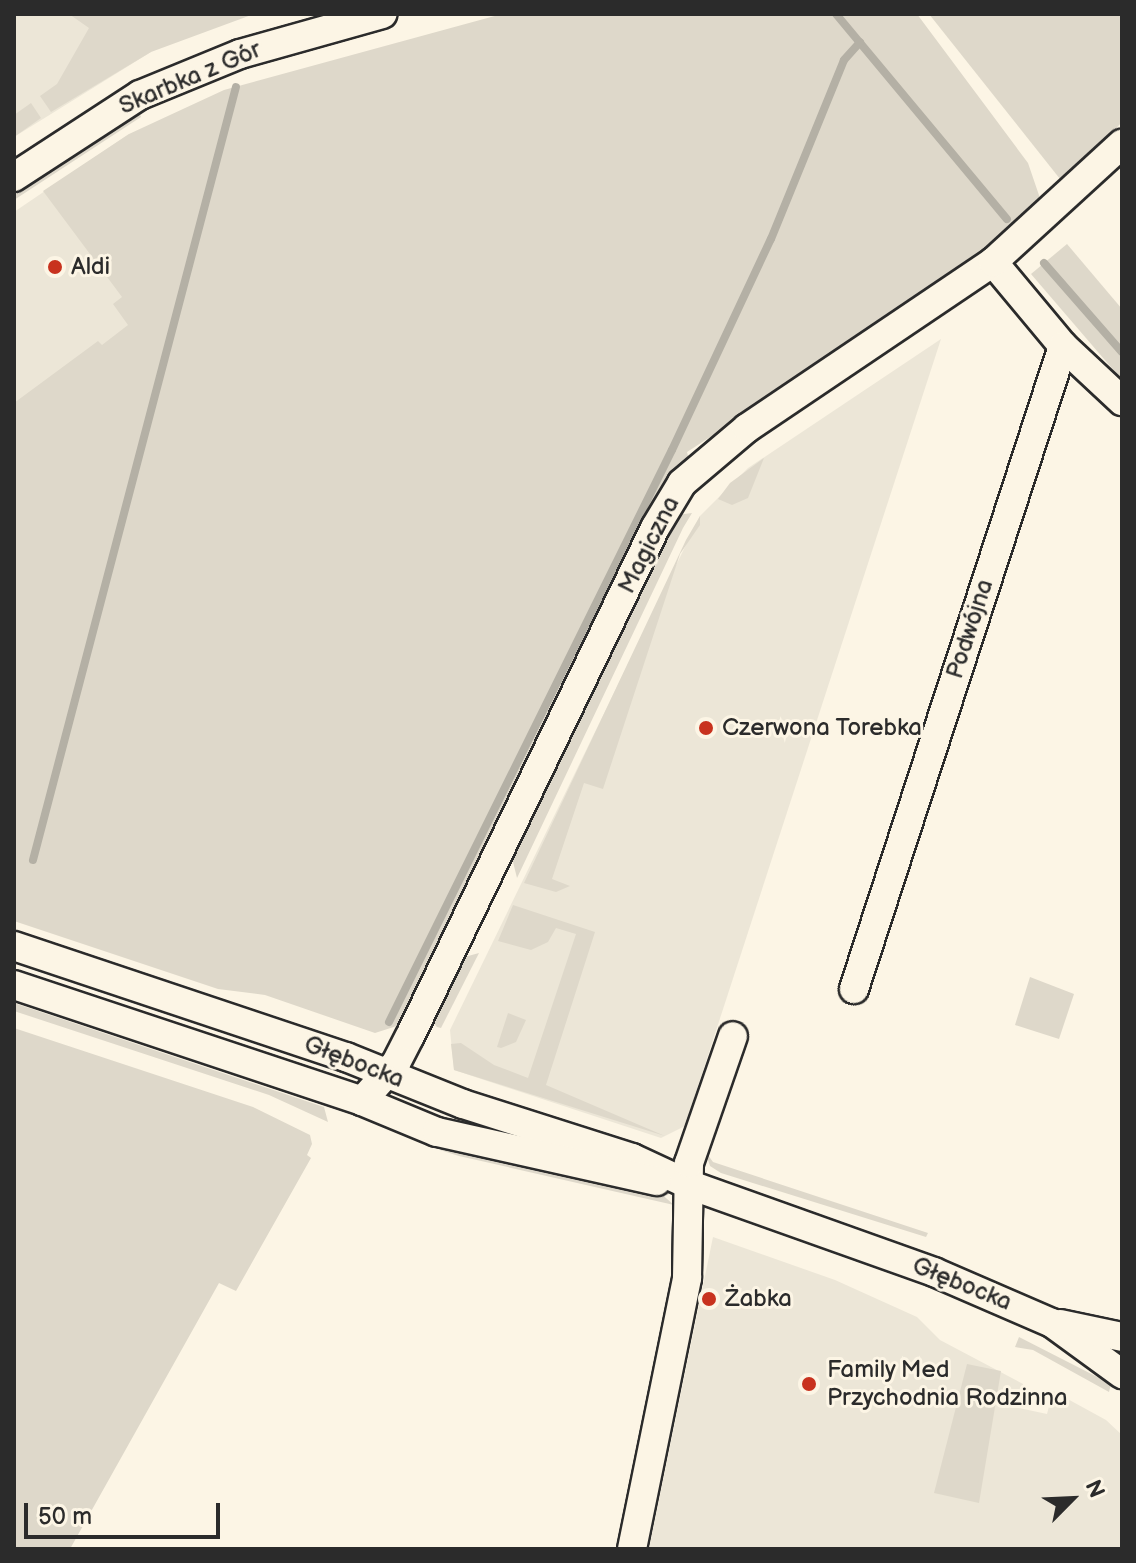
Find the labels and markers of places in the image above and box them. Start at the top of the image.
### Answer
place label: Aldi [71,253,110,281]
marker: Aldi [46,258,64,276]
place label: Czerwona Torebka [722,714,923,742]
marker: Czerwona Torebka [697,719,715,737]
place label: Żabka [725,1285,792,1313]
marker: Żabka [700,1290,718,1308]
place label: Family Med Przychodnia Rodzinna [827,1356,1068,1412]
marker: Family Med Przychodnia Rodzinna [798,1373,820,1395]

